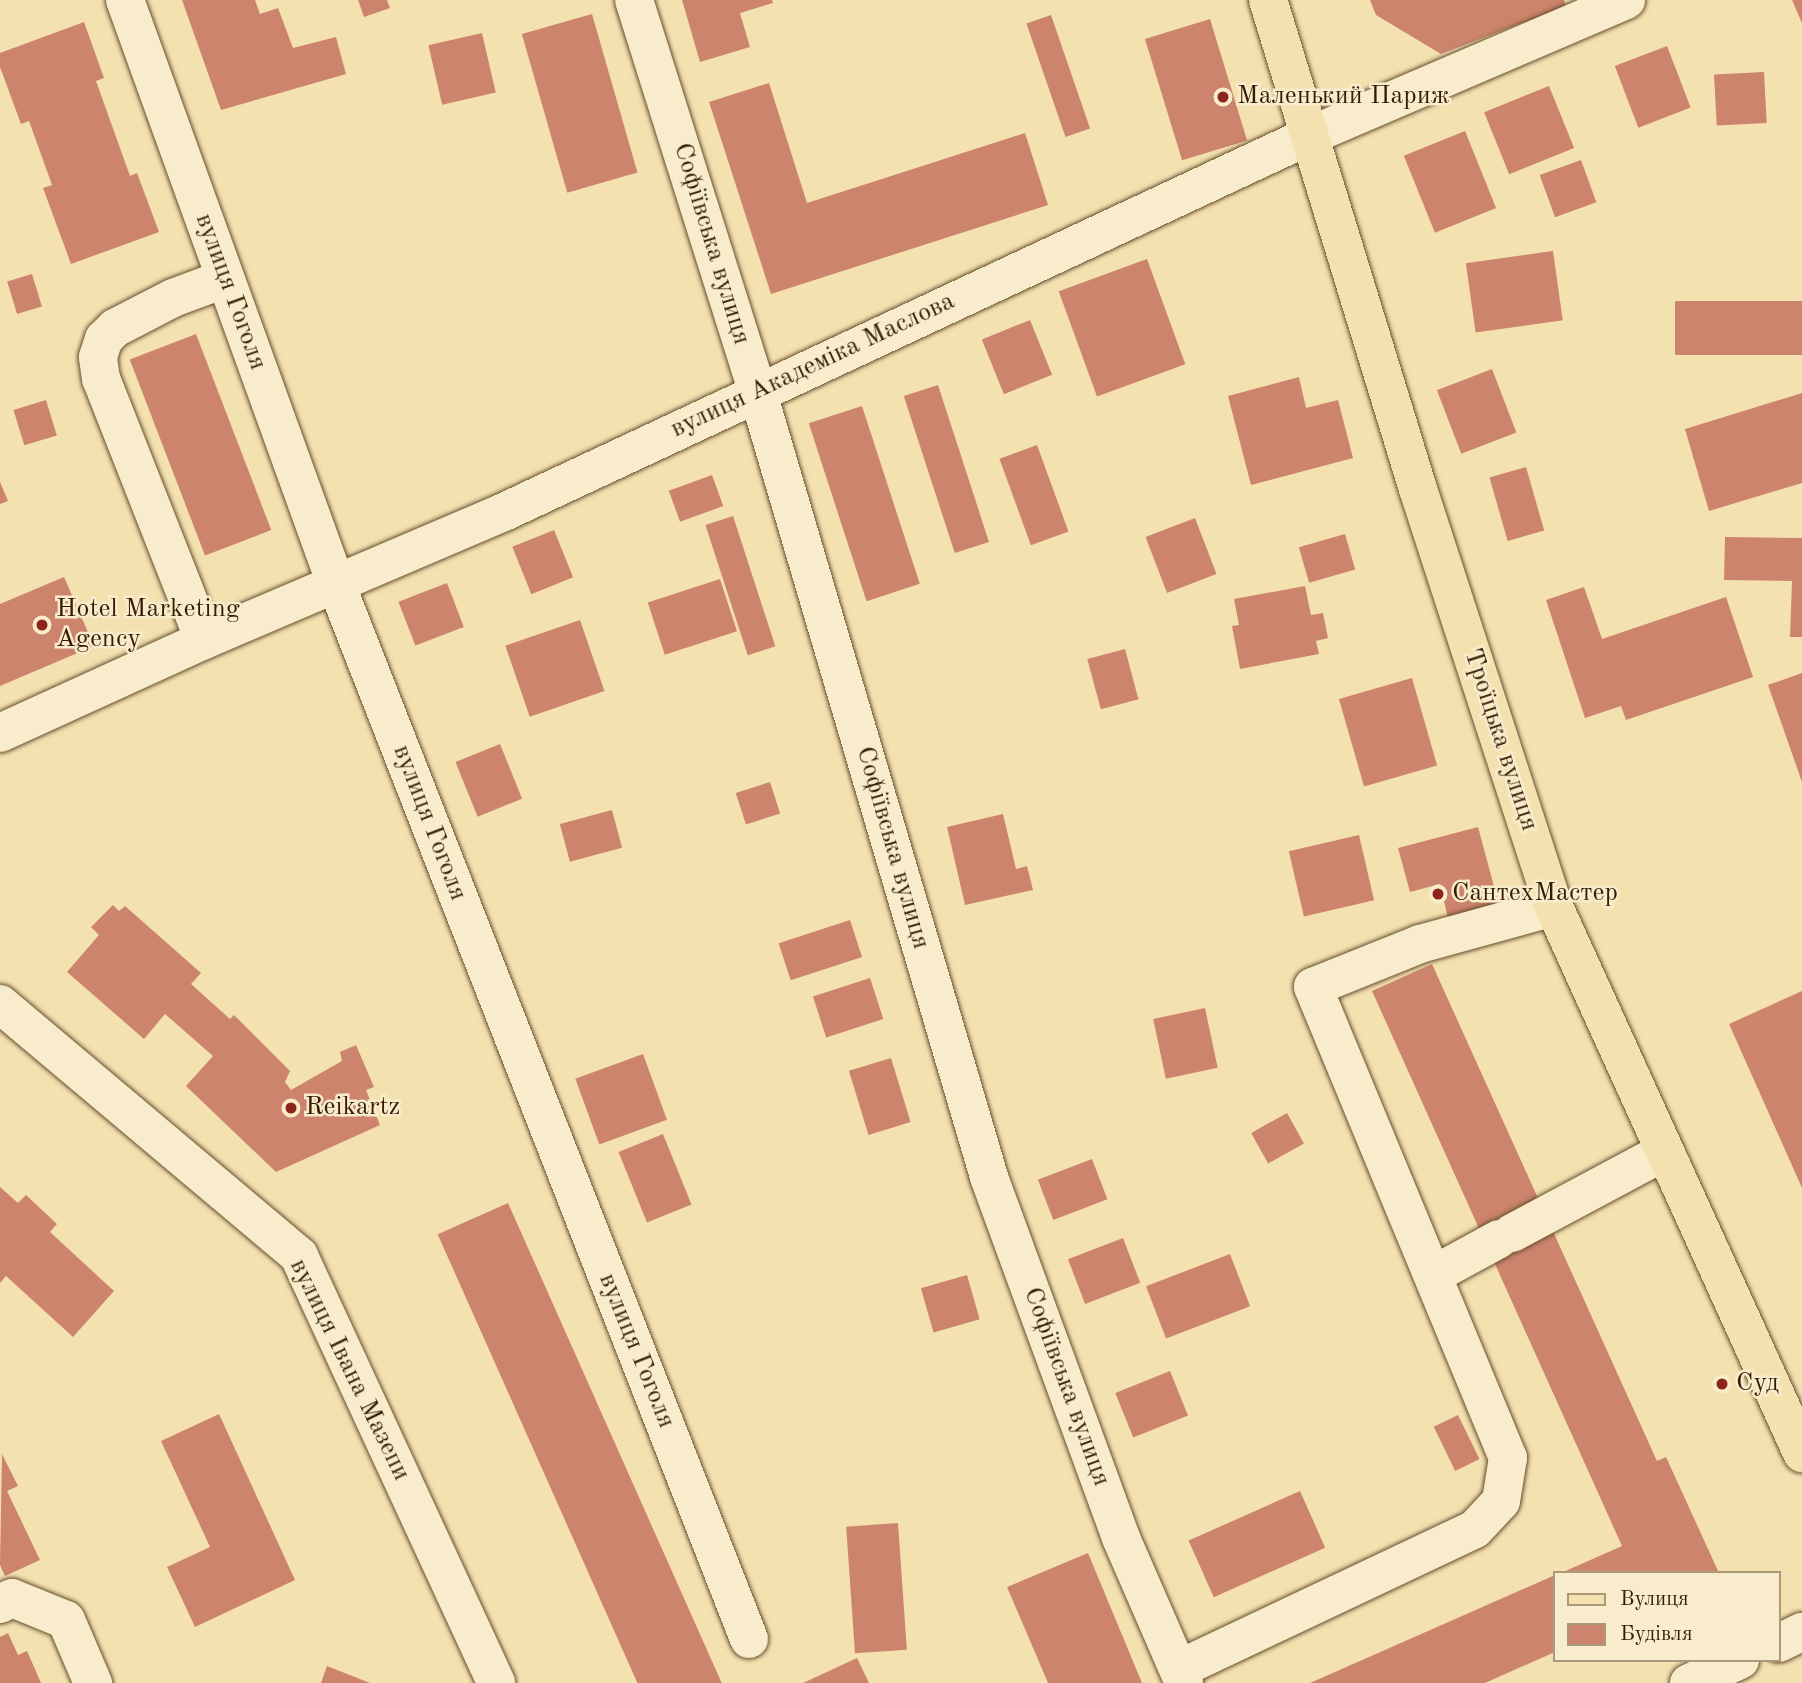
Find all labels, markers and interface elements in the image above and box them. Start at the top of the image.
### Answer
place label: Маленький Париж [1237,81,1449,113]
marker: Маленький Париж [1215,89,1231,105]
street label: Софіївська вулиця [665,139,757,349]
street label: вулиця Гоголя [187,209,273,375]
street label: вулиця Академіка Маслова [666,286,960,446]
place label: Hotel Marketing Agency [56,594,240,656]
marker: Hotel Marketing Agency [34,617,50,633]
street label: Троїцька вулиця [1456,645,1544,835]
street label: вулиця Гоголя [385,741,473,905]
street label: Софіївська вулиця [848,743,936,953]
place label: СантехМастер [1452,878,1618,910]
marker: СантехМастер [1430,886,1446,902]
place label: Reikartz [305,1092,400,1124]
marker: Reikartz [283,1100,299,1116]
street label: вулиця Івана Мазепи [282,1254,416,1486]
street label: вулиця Гоголя [591,1269,681,1433]
street label: Софіївська вулиця [1016,1283,1116,1491]
place label: Суд [1736,1368,1779,1400]
marker: Суд [1714,1376,1730,1392]
legend [1554,1571,1781,1662]
text: Вулиця [1620,1589,1689,1610]
text: Будівля [1620,1624,1693,1645]

